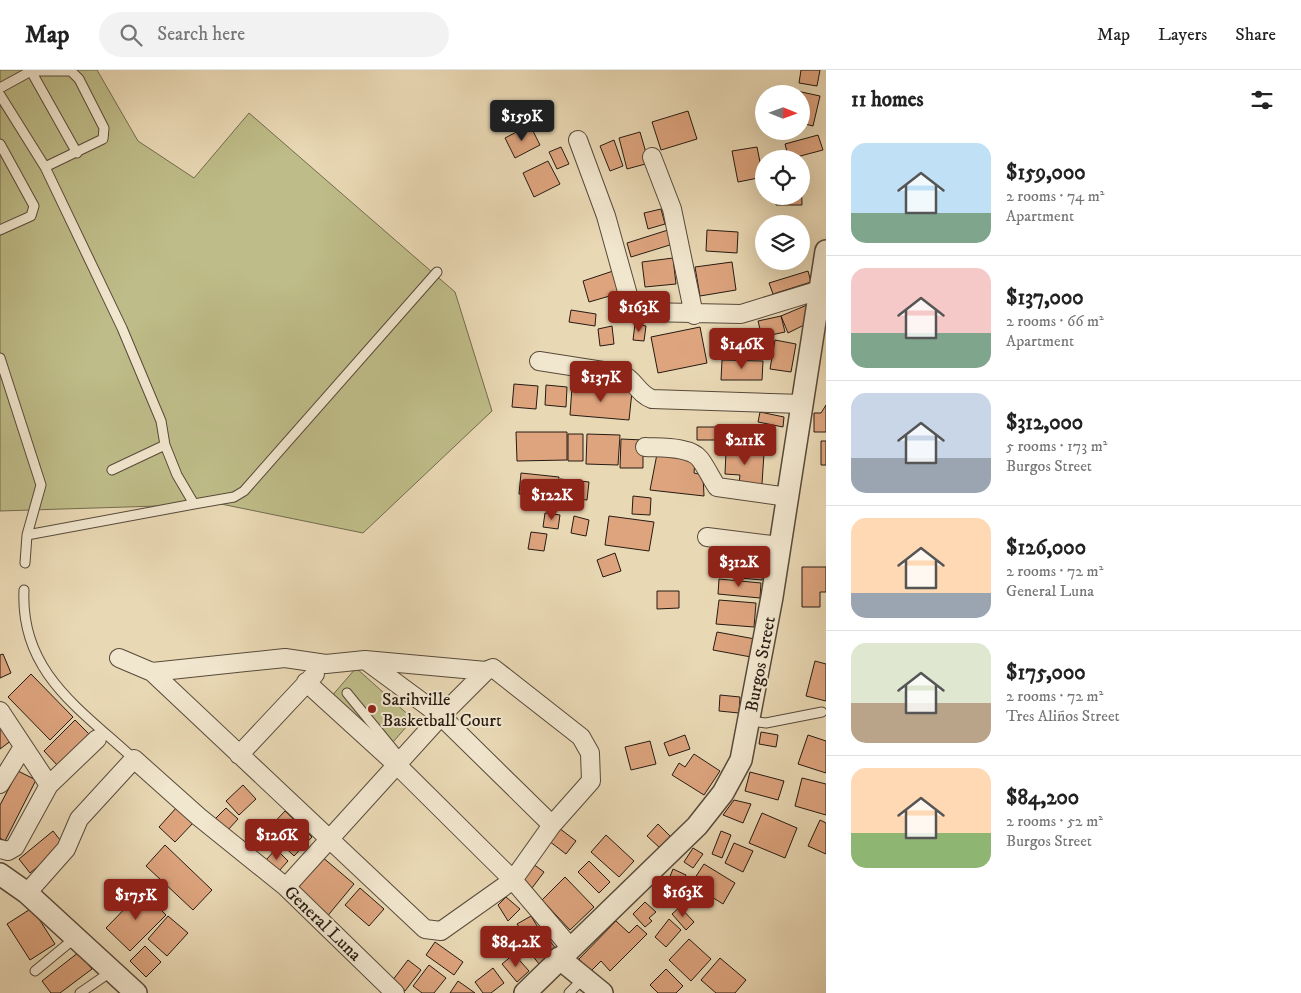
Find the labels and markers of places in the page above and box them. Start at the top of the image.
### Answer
pin: $159K [487,100,557,142]
pin: $163K [604,290,674,333]
pin: $146K [707,328,777,370]
pin: $137K [566,360,636,403]
pin: $211K [710,424,780,466]
pin: $122K [517,478,587,521]
pin: $312K [704,546,774,588]
place label: Sarihville Basketball Court [382,689,502,732]
marker: Sarihville Basketball Court [366,703,378,715]
pin: $126K [242,818,312,861]
pin: $163K [648,876,718,918]
pin: $175K [101,878,171,921]
pin: $84.2K [475,926,557,968]

